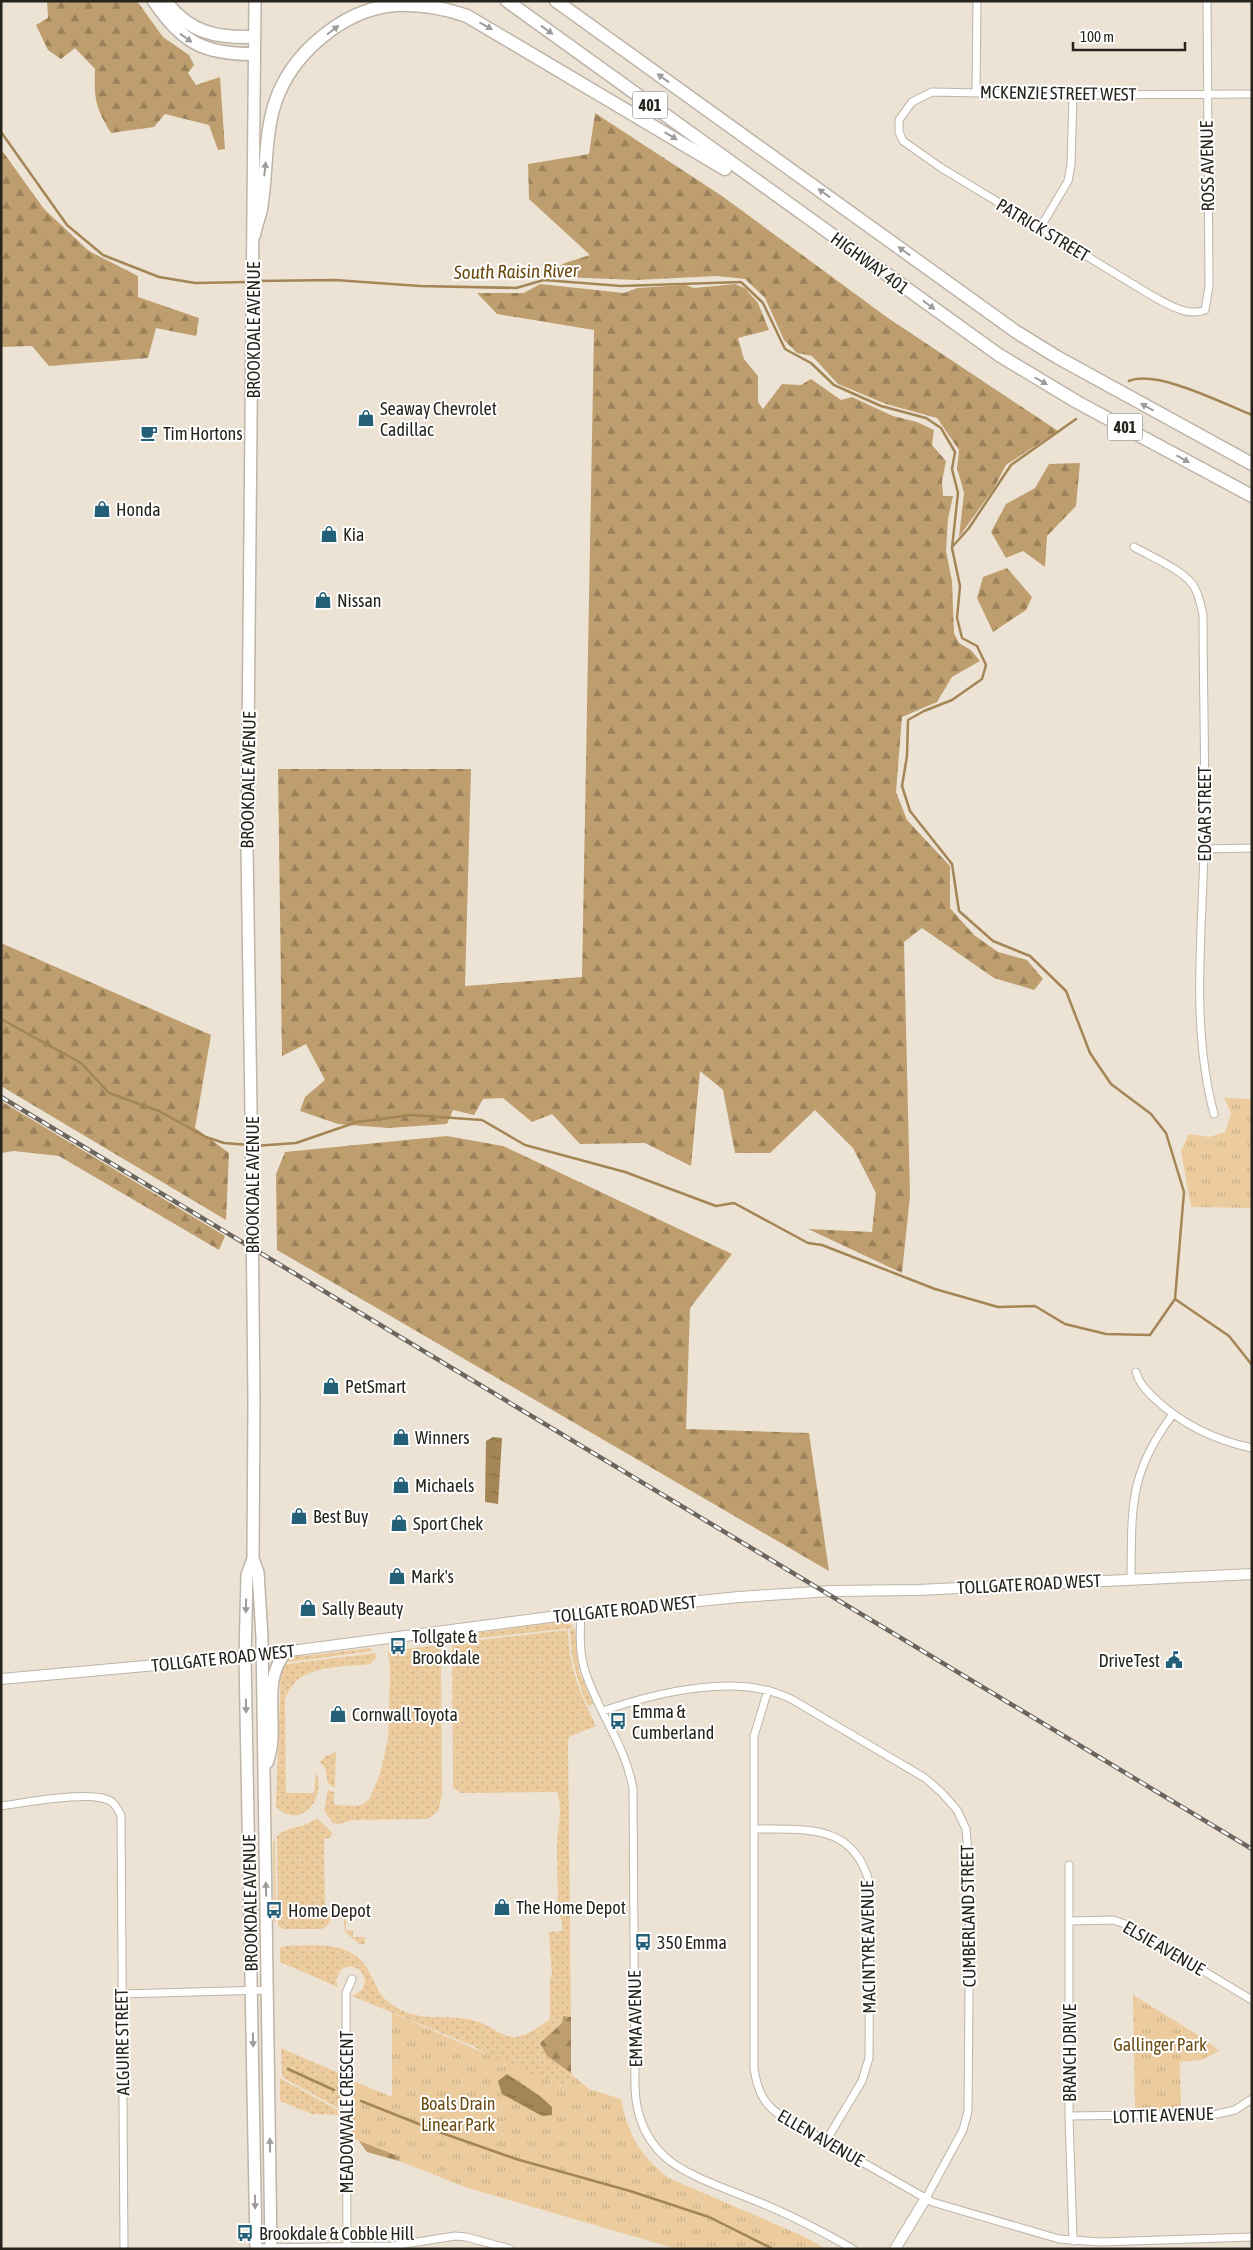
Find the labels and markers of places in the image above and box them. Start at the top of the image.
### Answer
place label: Seaway Chevrolet Cadillac [380,398,497,440]
shop icon: Seaway Chevrolet Cadillac [356,408,376,428]
cafe icon: Tim Hortons [139,423,159,443]
place label: Tim Hortons [163,423,243,444]
shop icon: Honda [92,499,112,519]
place label: Honda [116,499,161,520]
shop icon: Kia [319,524,339,544]
place label: Kia [343,524,364,545]
shop icon: Nissan [313,590,333,610]
place label: Nissan [337,590,382,611]
shop icon: PetSmart [321,1376,341,1396]
place label: PetSmart [345,1376,406,1397]
shop icon: Winners [391,1427,411,1447]
place label: Winners [415,1427,470,1448]
shop icon: Michaels [391,1475,411,1495]
place label: Michaels [415,1475,474,1496]
shop icon: Best Buy [289,1506,309,1526]
place label: Best Buy [313,1506,368,1527]
shop icon: Sport Chek [389,1513,409,1533]
place label: Sport Chek [413,1513,483,1534]
shop icon: Mark's [387,1566,407,1586]
place label: Mark's [411,1566,454,1587]
shop icon: Sally Beauty [298,1598,318,1618]
place label: Sally Beauty [322,1598,404,1619]
place label: Tollgate & Brookdale [412,1626,480,1668]
bus stop icon: Tollgate & Brookdale [388,1636,408,1656]
place label: DriveTest [1099,1650,1160,1671]
public building icon: DriveTest [1164,1650,1184,1670]
place label: Emma & Cumberland [632,1701,714,1743]
shop icon: Cornwall Toyota [328,1704,348,1724]
place label: Cornwall Toyota [352,1704,458,1725]
bus stop icon: Emma & Cumberland [608,1711,628,1731]
shop icon: The Home Depot [492,1897,512,1917]
place label: The Home Depot [516,1897,626,1918]
bus stop icon: Home Depot [264,1900,284,1920]
place label: Home Depot [288,1900,371,1921]
bus stop icon: 350 Emma [633,1932,653,1952]
place label: 350 Emma [657,1932,727,1953]
bus stop icon: Brookdale & Cobble Hill [235,2223,255,2243]
place label: Brookdale & Cobble Hill [259,2223,414,2244]

